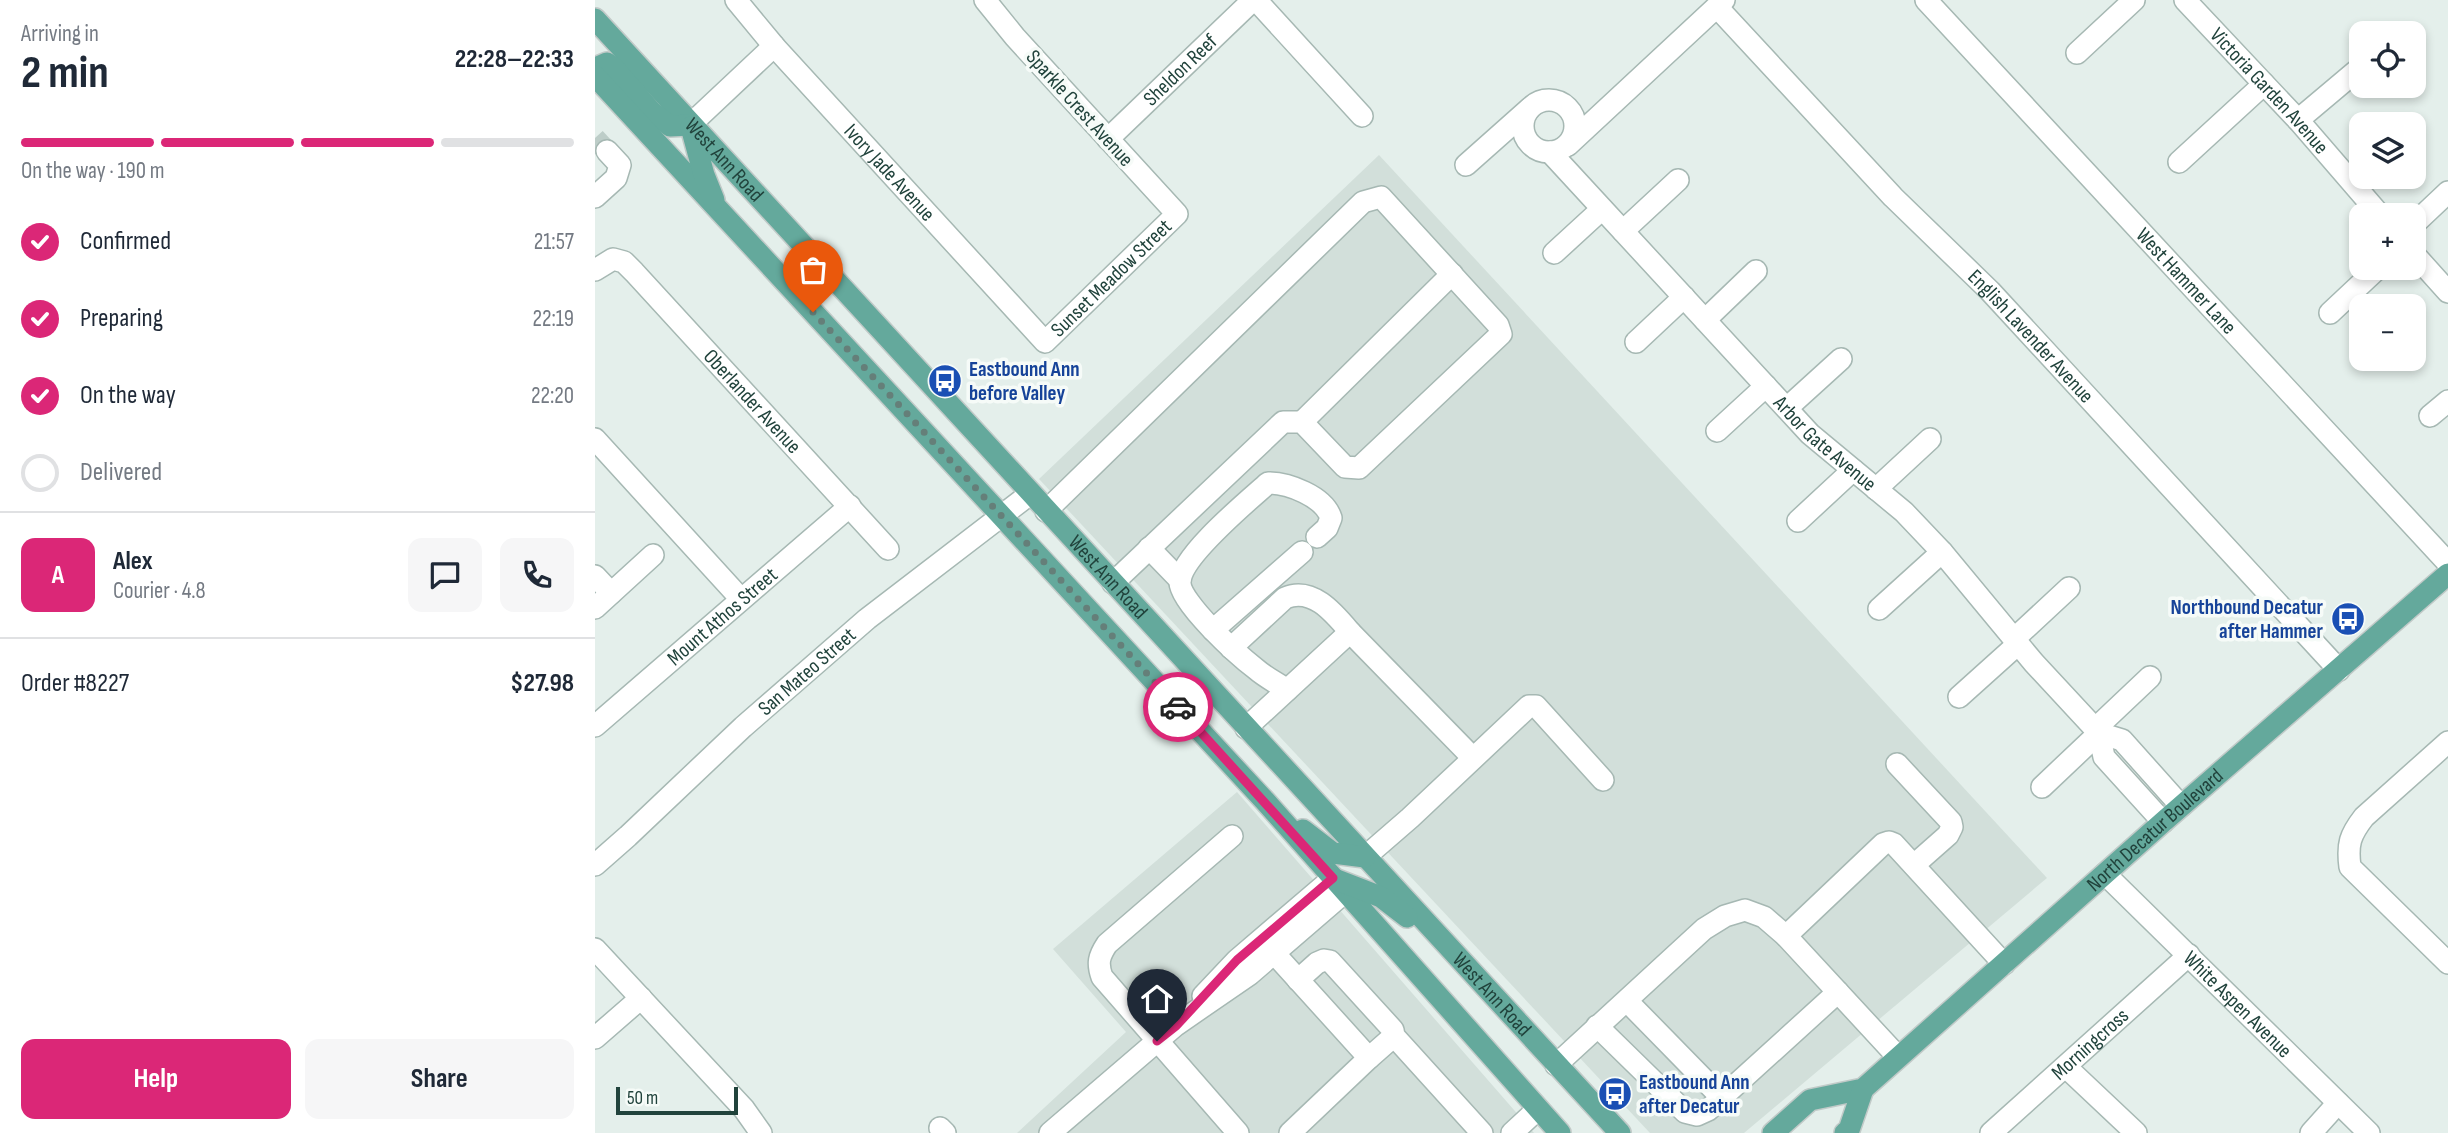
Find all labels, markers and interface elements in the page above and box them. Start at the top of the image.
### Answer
text: Arriving in [21,20,99,48]
map controls [2349,21,2426,371]
button: locate [2349,21,2426,98]
street label: Victoria Garden Avenue [2205,23,2334,159]
street label: Sheldon Reef [1138,28,1223,111]
text: 22:28–22:33 [455,44,574,75]
street label: Sparkle Crest Avenue [1021,45,1139,172]
text: 2 min [21,46,109,101]
button: layers [2349,112,2426,189]
street label: West Ann Road [679,113,769,207]
street label: Ivory Jade Avenue [839,119,940,226]
text: On the way · 190 m [21,157,164,185]
button: + [2349,203,2426,280]
street label: Sunset Meadow Street [1046,214,1177,342]
icon: check [21,223,59,261]
street label: West Hammer Lane [2131,223,2241,340]
text: Confirmed [80,226,171,257]
text: 21:57 [534,228,574,256]
pin [783,240,843,312]
icon: bag [794,251,832,289]
street label: English Lavender Avenue [1962,264,2099,408]
button: − [2349,294,2426,371]
icon: check [21,300,59,338]
text: Preparing [80,303,163,334]
text: 22:19 [532,305,574,333]
street label: Oberlander Avenue [698,344,806,459]
place label: Eastbound Ann before Valley [969,357,1080,406]
bus stop icon: Eastbound Ann before Valley [926,362,964,400]
icon: check [21,377,59,415]
text: On the way [80,380,176,411]
text: 22:20 [531,382,574,410]
street label: Arbor Gate Avenue [1767,390,1881,497]
text: Delivered [80,457,162,488]
street label: West Ann Road [1063,530,1153,624]
button: chat [408,538,482,612]
button: phone [500,538,574,612]
text: Alex [113,546,153,577]
text: A [52,560,64,591]
street label: Mount Athos Street [662,562,783,671]
text: Courier · 4.8 [113,577,206,605]
place label: Northbound Decatur after Hammer [2171,595,2324,644]
bus stop icon: Northbound Decatur after Hammer [2329,600,2367,638]
street label: San Mateo Street [753,623,861,721]
text: Order #8227 [21,668,129,699]
text: $27.98 [510,668,574,699]
courier [1143,672,1213,742]
icon: car [1159,688,1197,726]
street label: North Decatur Boulevard [2082,763,2228,897]
street label: White Aspen Avenue [2178,946,2297,1063]
street label: West Ann Road [1447,947,1536,1041]
pin [1127,969,1187,1041]
icon: home [1138,980,1176,1018]
street label: Morningcross [2047,1003,2134,1086]
button: Help [21,1039,291,1119]
button: Share [305,1039,574,1119]
place label: Eastbound Ann after Decatur [1639,1070,1750,1119]
bus stop icon: Eastbound Ann after Decatur [1596,1075,1634,1113]
scale bar [616,1084,739,1116]
text: 50 m [627,1087,658,1110]

